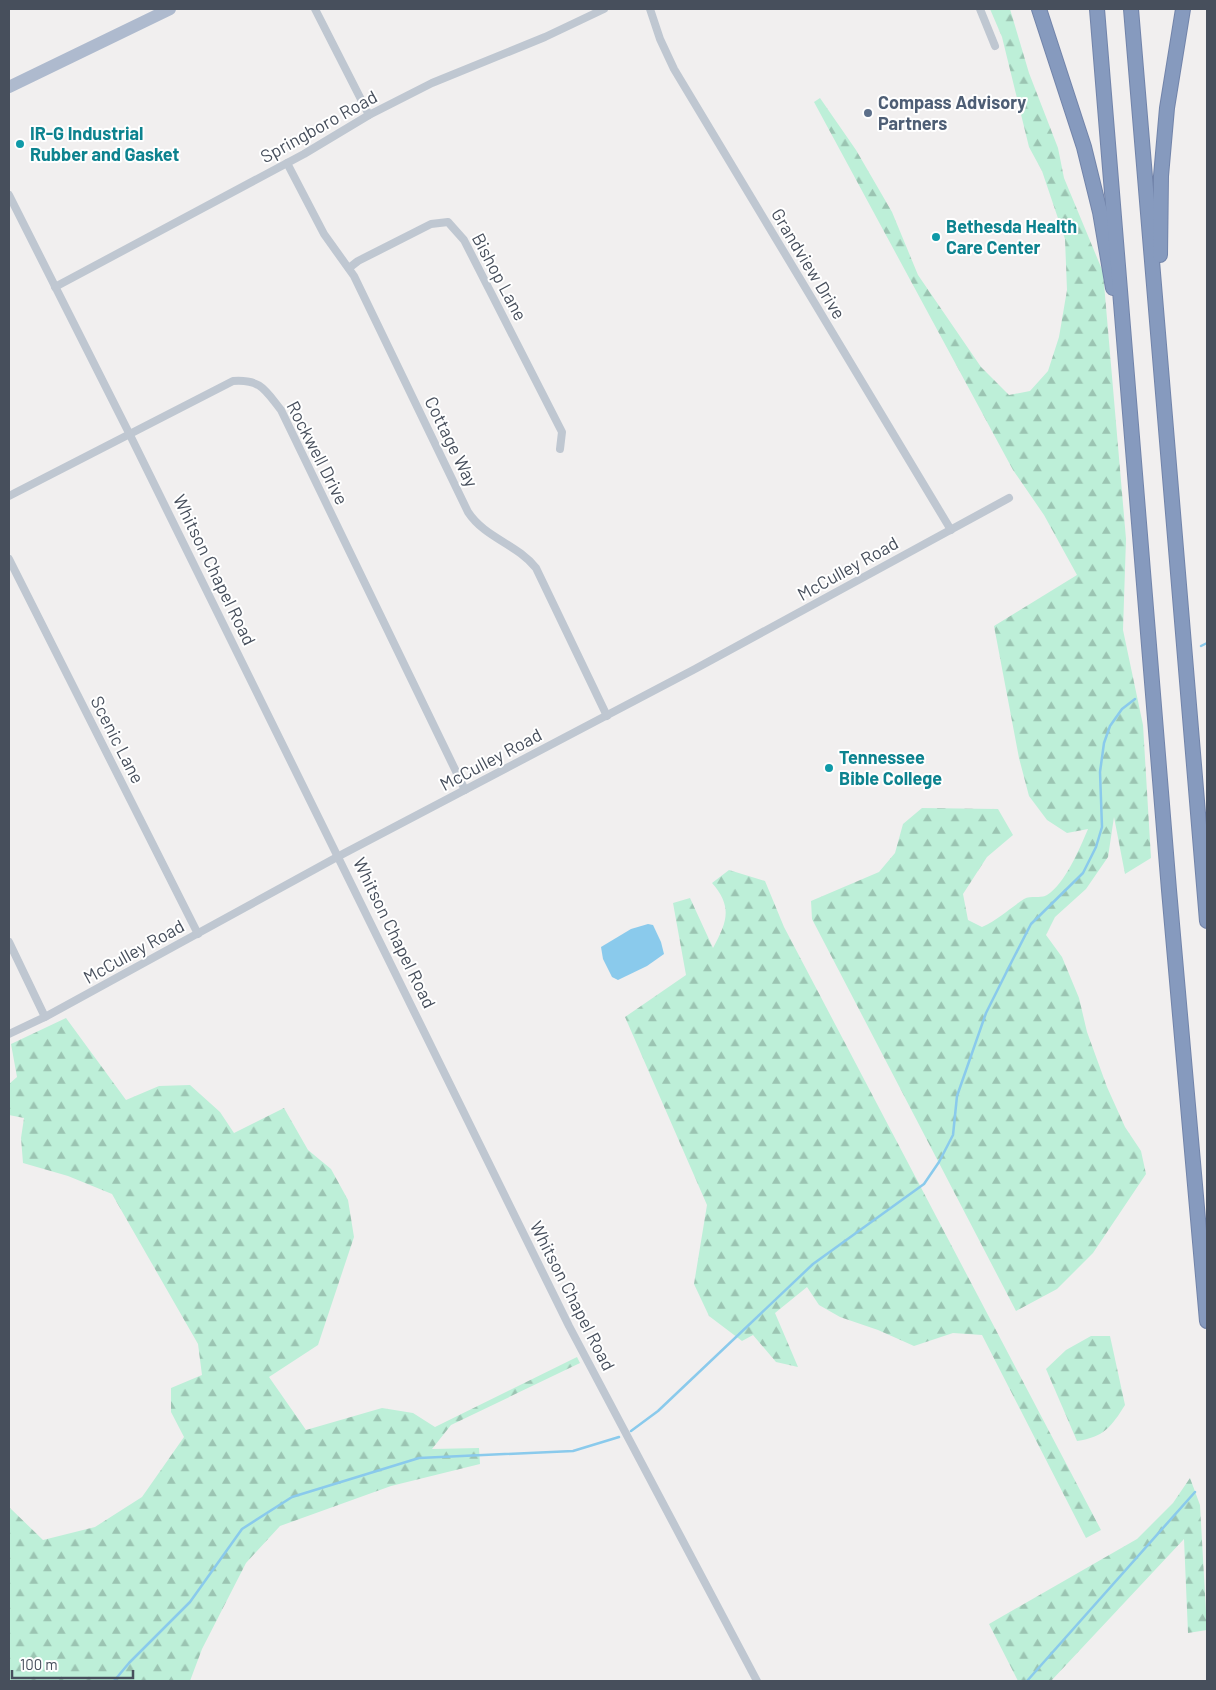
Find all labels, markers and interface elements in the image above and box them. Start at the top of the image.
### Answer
street label: Springboro Road [256,85,381,167]
place label: Compass Advisory Partners [878,91,1026,134]
marker: Compass Advisory Partners [862,107,874,119]
place label: IR-G Industrial Rubber and Gasket [30,122,179,165]
marker: IR-G Industrial Rubber and Gasket [14,138,26,150]
street label: Grandview Drive [767,204,851,323]
place label: Bethesda Health Care Center [946,215,1077,258]
street label: Bishop Lane [468,229,532,324]
marker: Bethesda Health Care Center [930,231,942,243]
street label: Cottage Way [421,393,483,490]
street label: Rockwell Drive [282,397,353,508]
street label: Whitson Chapel Road [169,491,261,649]
street label: McCulley Road [793,531,902,605]
street label: Scenic Lane [86,692,149,787]
street label: McCulley Road [436,723,545,795]
place label: Tennessee Bible College [839,746,942,789]
marker: Tennessee Bible College [823,762,835,774]
street label: Whitson Chapel Road [349,854,441,1012]
street label: McCulley Road [79,914,188,988]
street label: Whitson Chapel Road [526,1217,620,1374]
scale bar [12,1648,134,1680]
text: 100 m [20,1655,58,1673]

